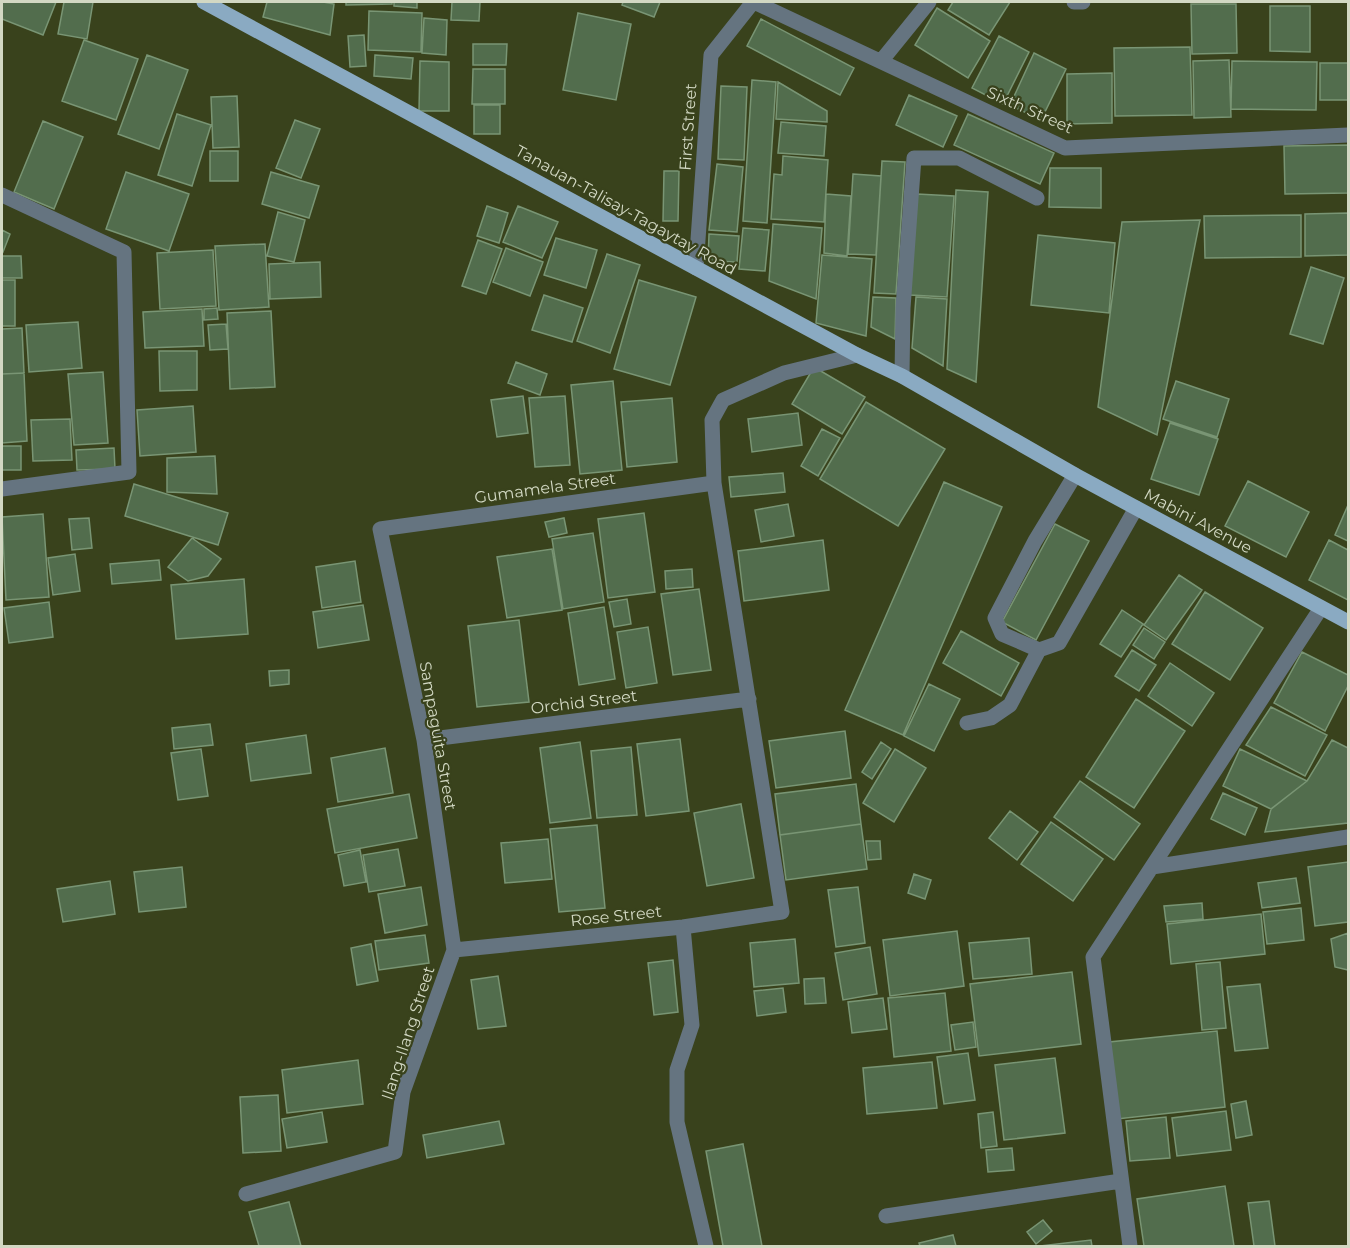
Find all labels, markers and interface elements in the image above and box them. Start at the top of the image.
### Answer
street label: First Street [675,82,701,171]
street label: Sixth Street [984,82,1077,138]
street label: Tanauan-Talisay-Tagaytay Road [512,141,740,279]
street label: Gumamela Street [473,469,617,507]
street label: Mabini Avenue [1141,485,1255,557]
street label: Sampaguita Street [416,660,461,812]
street label: Orchid Street [530,686,639,718]
street label: Rose Street [569,902,663,930]
street label: Ilang-Ilang Street [377,963,439,1102]

